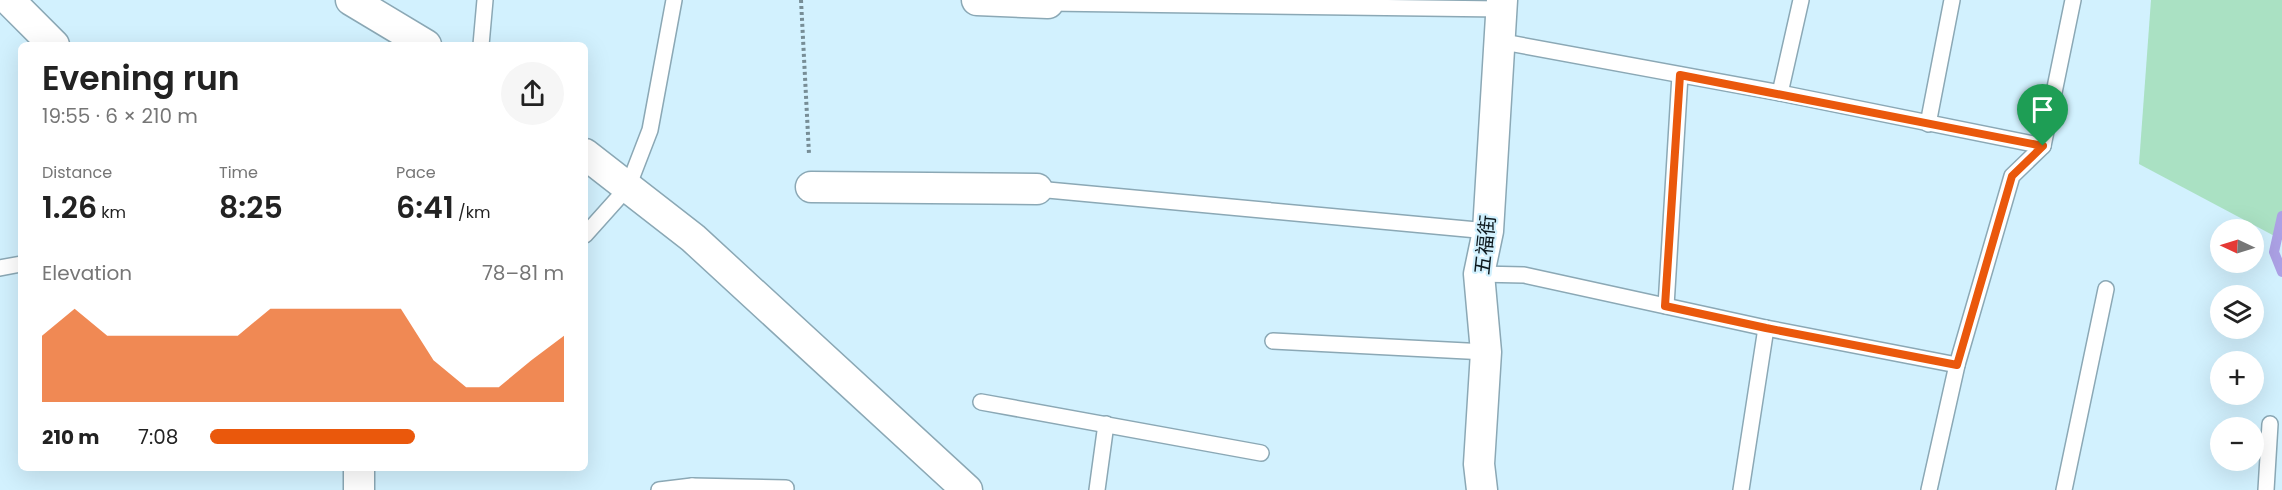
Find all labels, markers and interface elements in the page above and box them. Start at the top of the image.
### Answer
text: Evening run [42,55,240,102]
button: share [501,62,564,125]
pin [2017,84,2068,146]
icon: arrive [2026,93,2059,126]
text: 19:55 · 6 × 210 m [42,102,198,130]
text: Distance [42,161,112,184]
text: Time [219,161,258,184]
text: Pace [396,161,436,184]
text: 1.26 [42,186,97,229]
text: 8:25 [219,186,283,229]
text: 6:41 [396,186,454,229]
text: km [97,201,126,224]
text: /km [454,201,490,224]
street label: 五福街 [1468,214,1502,276]
north arrow [2210,219,2264,273]
map controls [2210,219,2264,471]
text: Elevation [42,259,132,287]
text: 78–81 m [482,259,564,287]
button: layers [2210,285,2264,339]
button: + [2210,351,2264,405]
button: − [2210,417,2264,471]
text: 210 m [42,423,99,451]
text: 7:08 [138,423,178,451]

